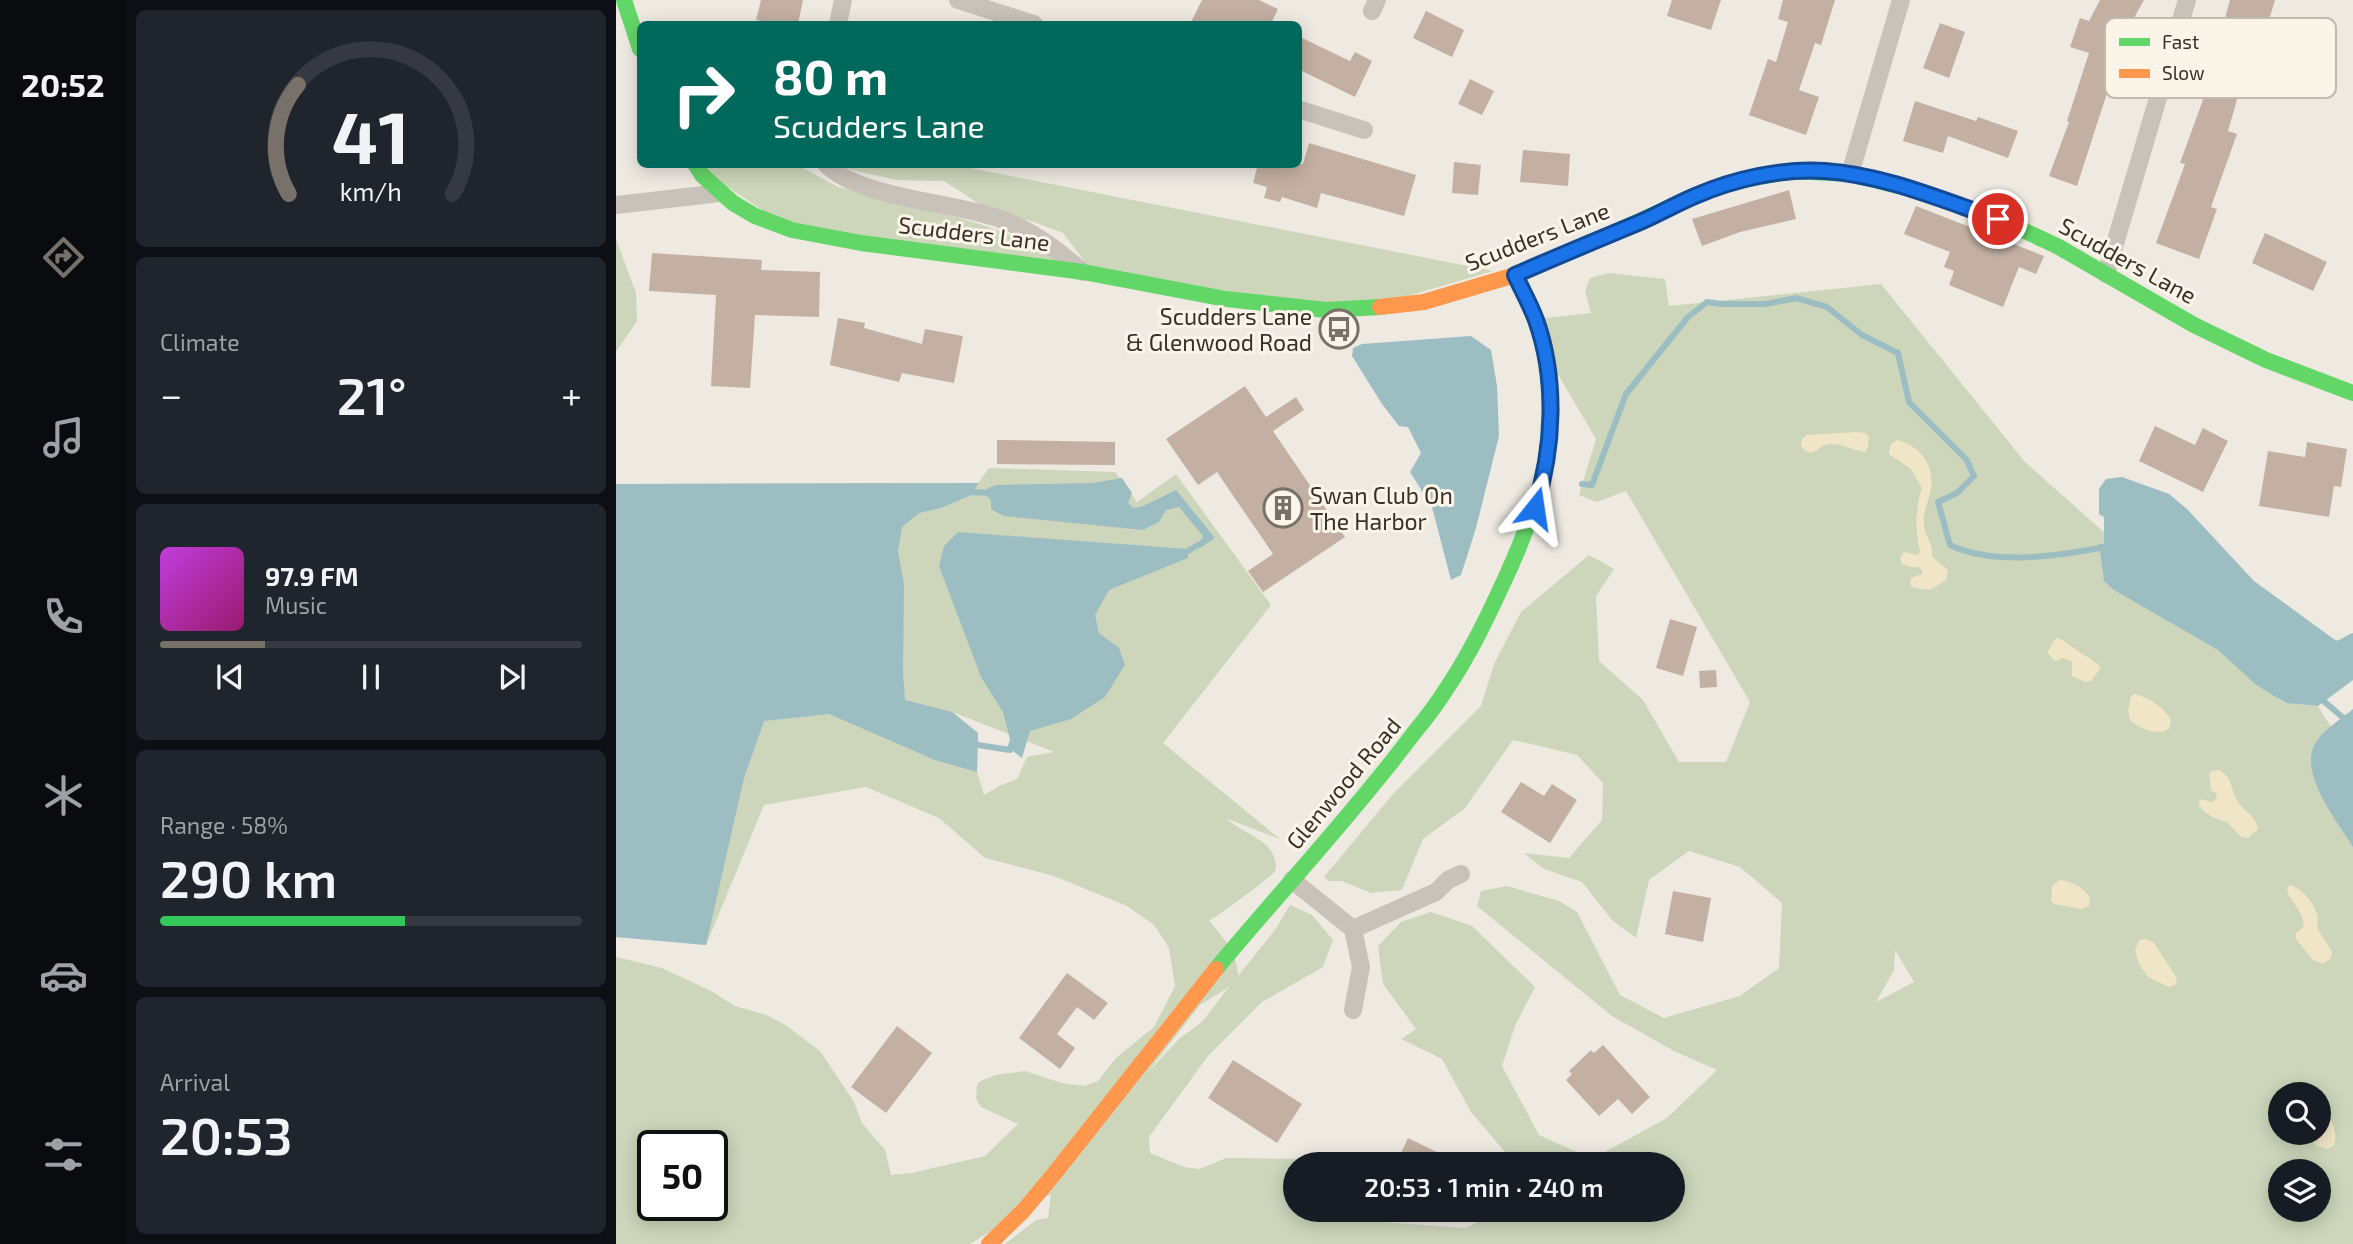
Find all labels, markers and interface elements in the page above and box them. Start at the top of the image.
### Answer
legend [2105,18,2336,98]
text: Fast [2162,30,2199,53]
text: 80 m [773,46,888,105]
icon: right [658,49,749,140]
text: Slow [2162,61,2205,84]
text: 20:52 [21,65,105,103]
text: 41 [332,92,410,180]
text: Scudders Lane [773,106,985,144]
text: km/h [340,176,402,206]
pin [1968,189,2028,249]
street label: Scudders Lane [1461,196,1613,276]
icon: arrive [1979,200,2017,238]
street label: Scudders Lane [897,210,1051,256]
street label: Scudders Lane [2055,211,2201,309]
icon: directions [39,233,88,282]
place label: Scudders Lane & Glenwood Road [1126,302,1312,356]
bus stop icon: Scudders Lane & Glenwood Road [1318,308,1360,350]
text: Climate [160,328,240,356]
text: 21° [337,363,407,425]
text: − [160,371,182,417]
text: + [561,371,582,417]
icon: music [39,413,88,462]
position arrow [1498,471,1572,545]
place label: Swan Club On The Harbor [1310,481,1453,535]
building icon: Swan Club On The Harbor [1262,487,1304,529]
text: 97.9 FM [265,560,359,591]
text: Music [265,591,327,619]
icon: phone [39,592,88,641]
icon: previous [211,658,249,696]
icon: pause [352,658,390,696]
icon: next [493,658,531,696]
street label: Glenwood Road [1280,711,1406,855]
icon: climate [39,771,88,820]
text: Range · 58% [160,811,288,839]
text: 290 km [160,846,337,908]
icon: car [39,951,88,1000]
text: Arrival [160,1068,230,1096]
map controls [2268,1082,2331,1222]
button: search [2268,1082,2331,1145]
text: 20:53 [160,1103,292,1165]
icon: filters [39,1130,88,1179]
speed limit sign: 50 [637,1130,728,1221]
button: layers [2268,1159,2331,1222]
text: 20:53 · 1 min · 240 m [1364,1171,1604,1202]

